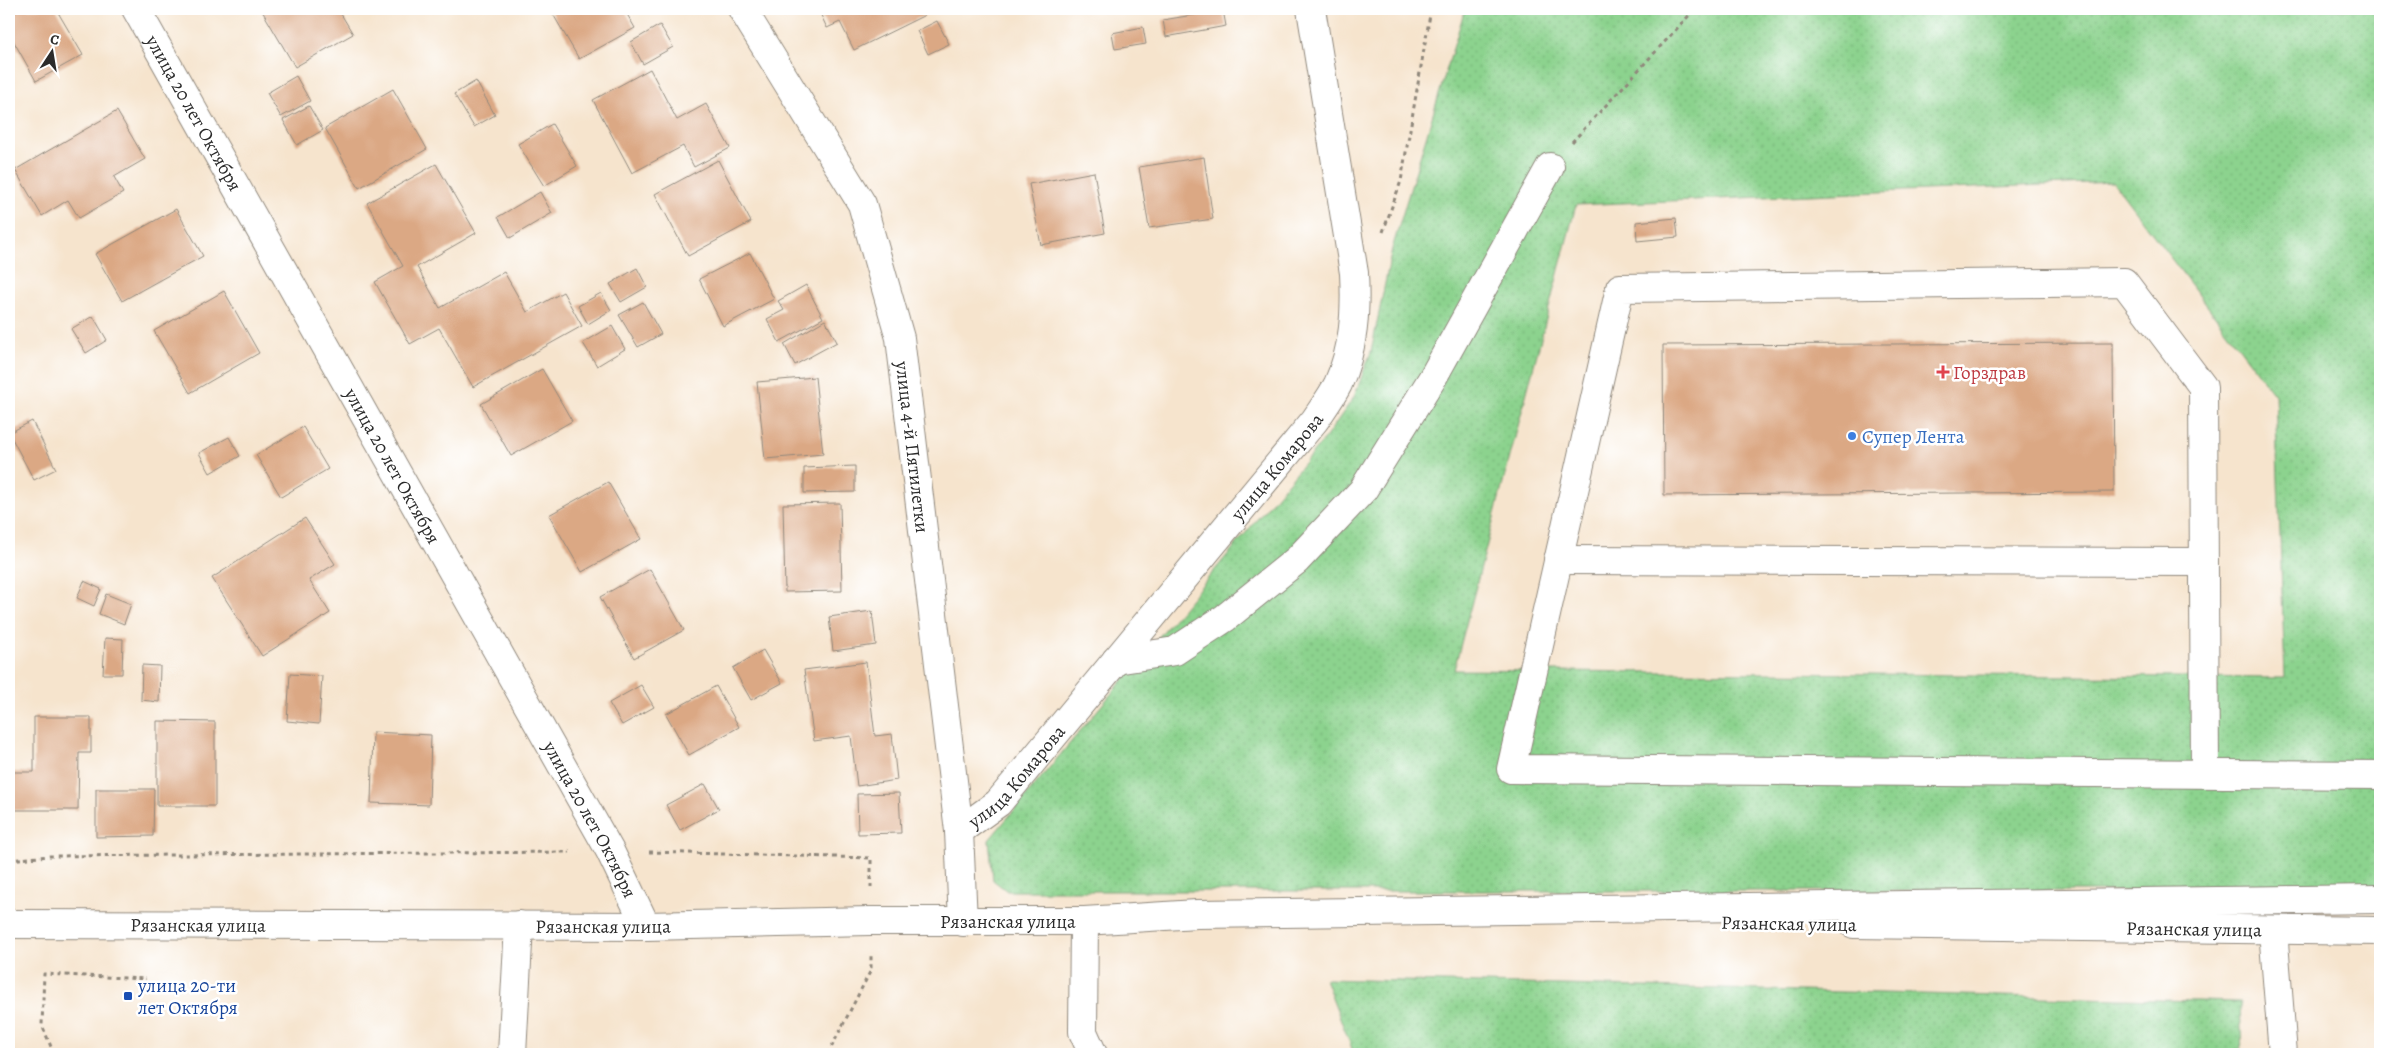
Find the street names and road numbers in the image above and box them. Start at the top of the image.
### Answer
street label: улица 20 лет Октября [139,30,248,196]
street label: улица 4-й Пятилетки [889,359,935,534]
street label: улица 20 лет Октября [337,383,446,549]
street label: улица Комарова [1225,408,1330,527]
street label: улица Комарова [962,720,1072,835]
street label: улица 20 лет Октября [536,736,643,902]
street label: Рязанская улица [940,909,1076,935]
street label: Рязанская улица [1721,910,1857,938]
street label: Рязанская улица [130,912,266,939]
street label: Рязанская улица [535,913,671,940]
street label: Рязанская улица [2126,916,2262,943]

